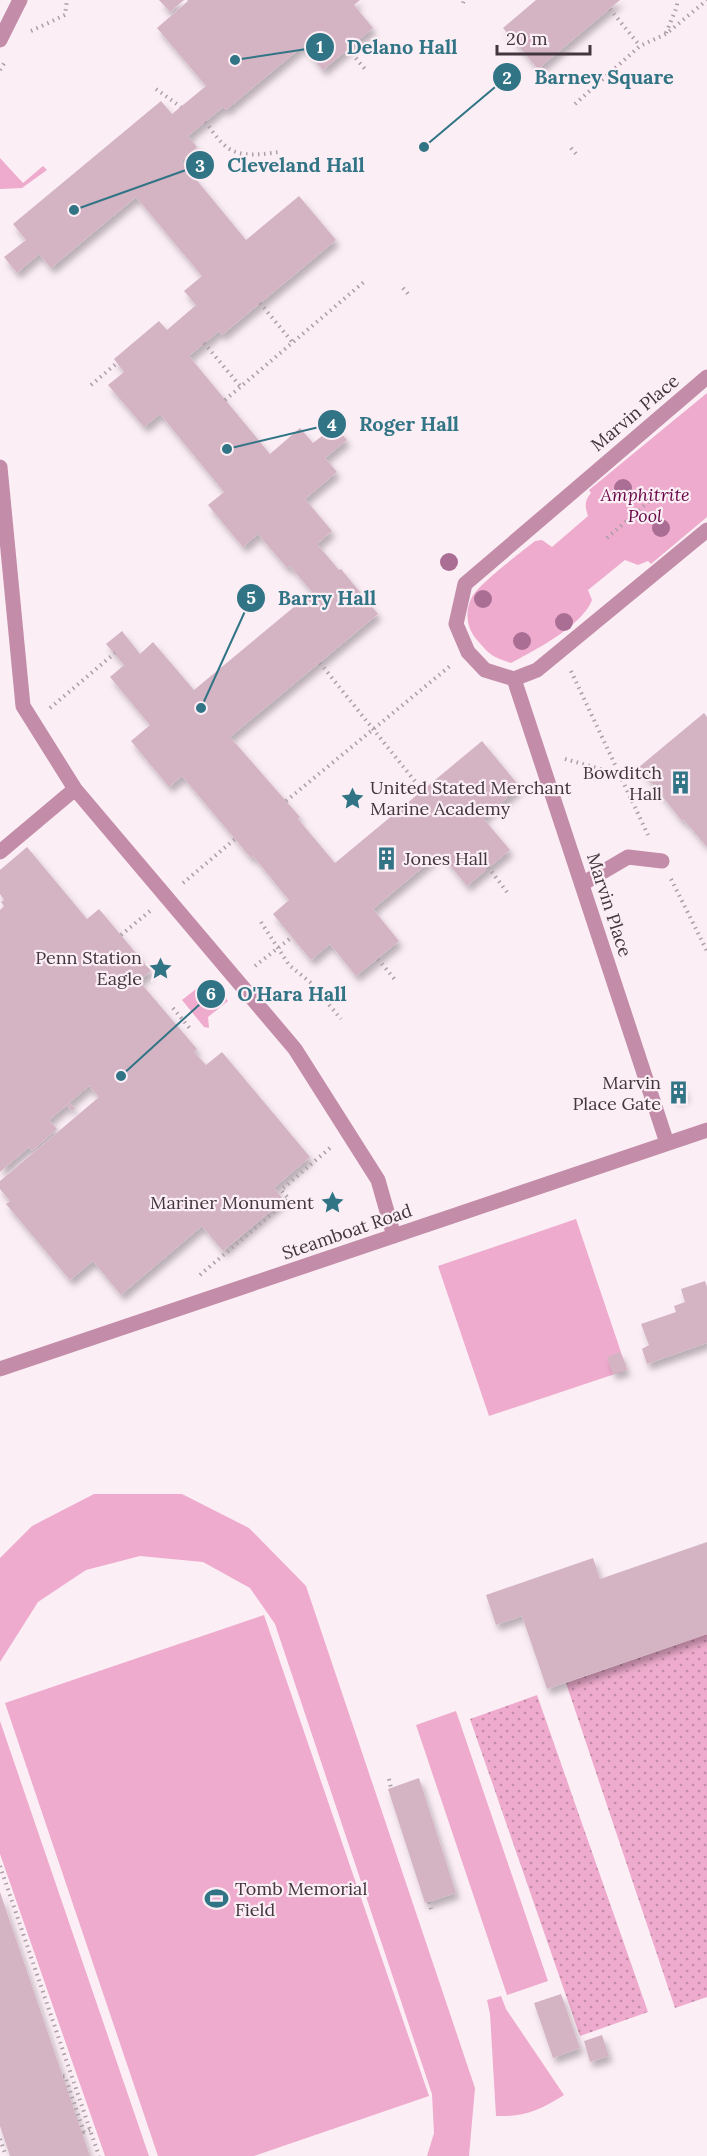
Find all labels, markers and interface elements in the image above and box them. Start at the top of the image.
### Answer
scale bar [497,18,590,56]
text: 20 m [506,27,548,50]
callout: Delano Hall [305,28,469,66]
text: Delano Hall [347,34,457,59]
text: 1 [316,35,324,58]
callout: Barney Square [492,58,686,96]
text: Barney Square [534,64,674,89]
text: 2 [502,66,512,89]
callout: Cleveland Hall [185,146,377,184]
text: Cleveland Hall [227,152,365,177]
text: 3 [195,154,205,177]
street label: Marvin Place [586,369,684,456]
callout: Roger Hall [317,405,471,443]
text: Roger Hall [359,411,459,436]
text: 4 [327,413,337,436]
park label: Amphitrite Pool [599,483,690,527]
callout: Barry Hall [236,579,388,617]
text: Barry Hall [278,585,376,610]
text: 5 [246,586,256,609]
place label: Bowditch Hall [583,761,662,805]
building icon: Bowditch Hall [667,770,693,796]
place label: United Stated Merchant Marine Academy [370,776,572,820]
place icon: United Stated Merchant Marine Academy [339,785,365,811]
building icon: Jones Hall [373,846,399,872]
place label: Jones Hall [403,847,488,870]
street label: Marvin Place [582,850,637,960]
place label: Penn Station Eagle [35,946,142,990]
place icon: Penn Station Eagle [147,955,173,981]
callout: O'Hara Hall [196,975,359,1013]
text: O'Hara Hall [237,981,347,1006]
text: 6 [206,982,216,1005]
place label: Marvin Place Gate [572,1071,661,1115]
building icon: Marvin Place Gate [666,1080,692,1106]
place icon: Mariner Monument [319,1190,345,1216]
place label: Mariner Monument [150,1191,314,1214]
street label: Steamboat Road [279,1198,415,1265]
place label: Tomb Memorial Field [235,1877,367,1921]
sports icon: Tomb Memorial Field [204,1886,230,1912]

